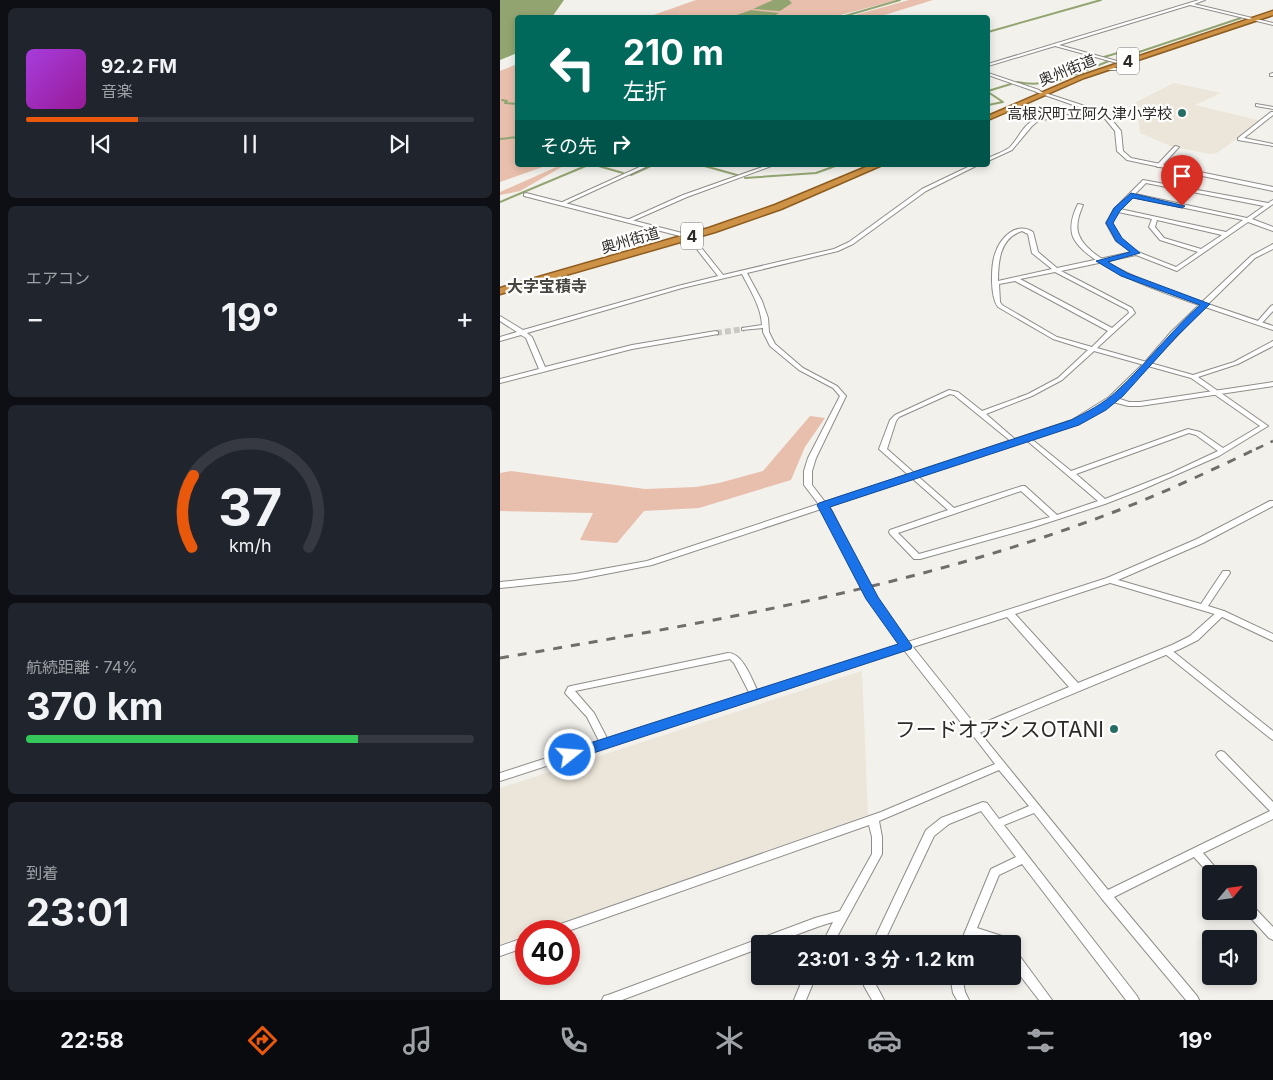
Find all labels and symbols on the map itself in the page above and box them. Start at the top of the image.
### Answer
road number: 4 [1117,48,1139,74]
street label: 奥州街道 [1036,50,1098,90]
place label: 高根沢町立阿久津小学校 [1007,104,1172,123]
marker: 高根沢町立阿久津小学校 [1176,107,1188,119]
pin [1161,155,1203,206]
road number: 4 [681,222,703,250]
street label: 奥州街道 [599,223,661,257]
district label: 大字宝積寺 [507,276,587,296]
place label: フードオアシスOTANI [895,717,1104,742]
marker: フードオアシスOTANI [1108,723,1120,735]
position arrow [543,728,595,780]
north arrow [1202,865,1258,920]
speed limit sign: 40 [515,920,580,985]

